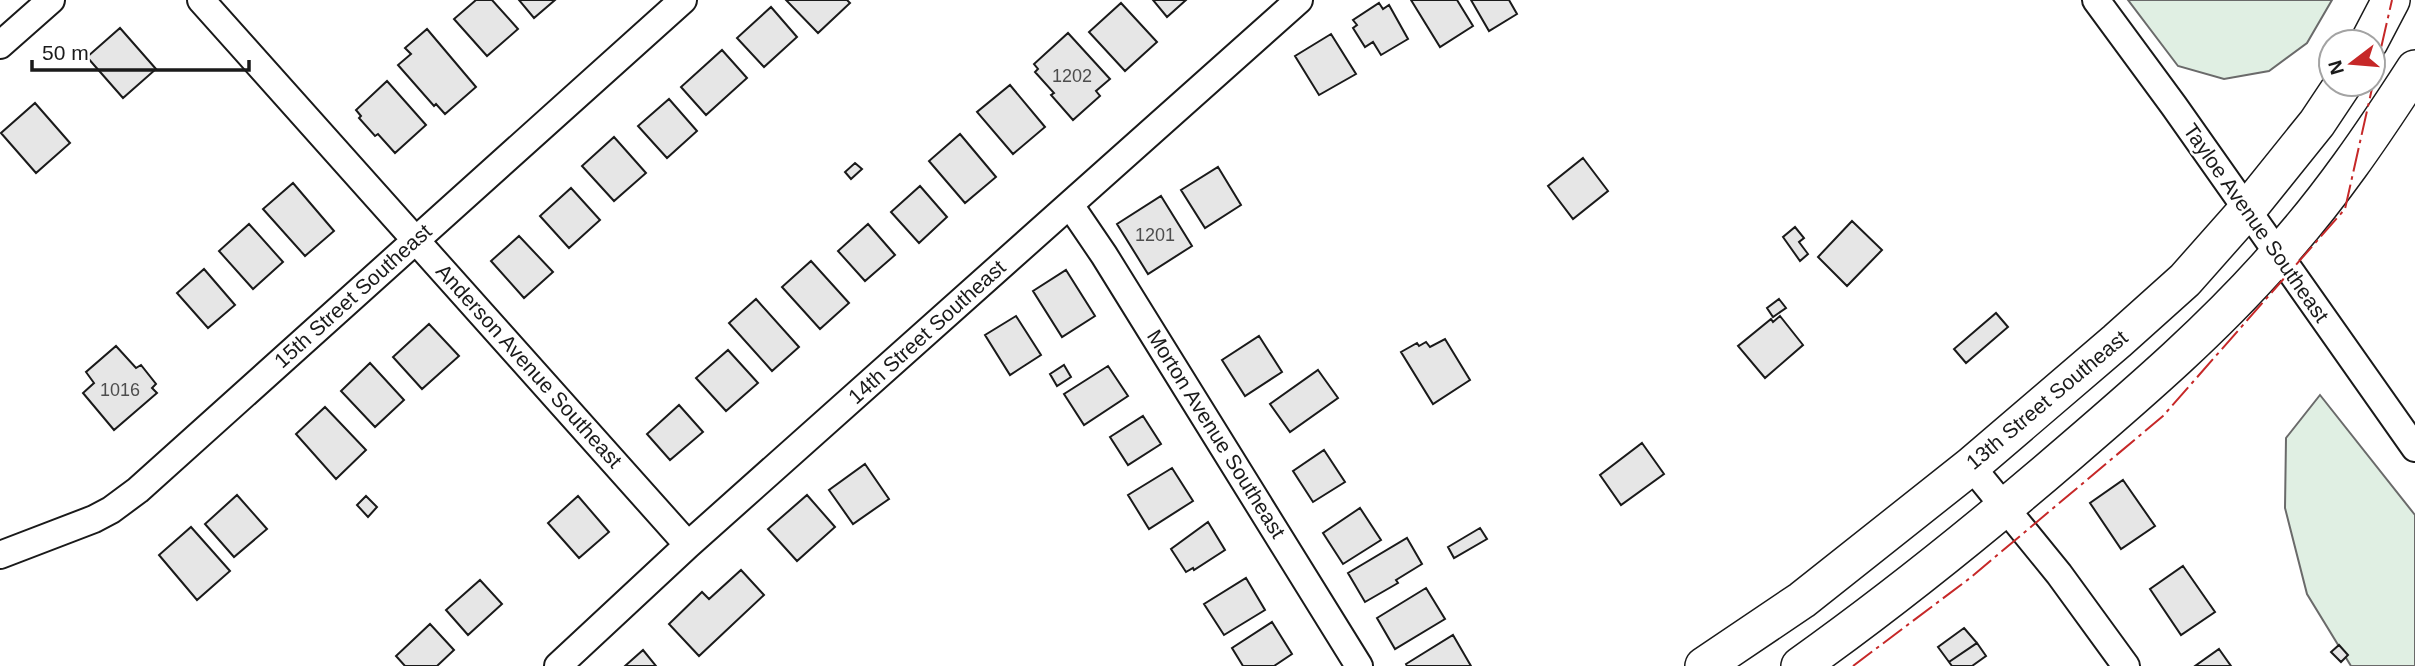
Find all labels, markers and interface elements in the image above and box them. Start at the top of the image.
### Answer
scale bar [32,28,248,72]
north arrow [2317,28,2387,98]
text: 50 m [42,41,89,64]
text: N [2324,58,2348,77]
house number: 1202 [1052,66,1092,86]
street label: Tayloe Avenue Southeast [2179,119,2334,326]
street label: 15th Street Southeast [269,219,436,372]
house number: 1201 [1135,225,1175,245]
street label: 14th Street Southeast [843,255,1010,408]
street label: Anderson Avenue Southeast [432,259,627,472]
street label: Morton Avenue Southeast [1143,325,1290,542]
street label: 13th Street Southeast [1961,325,2132,474]
house number: 1016 [100,380,140,400]

